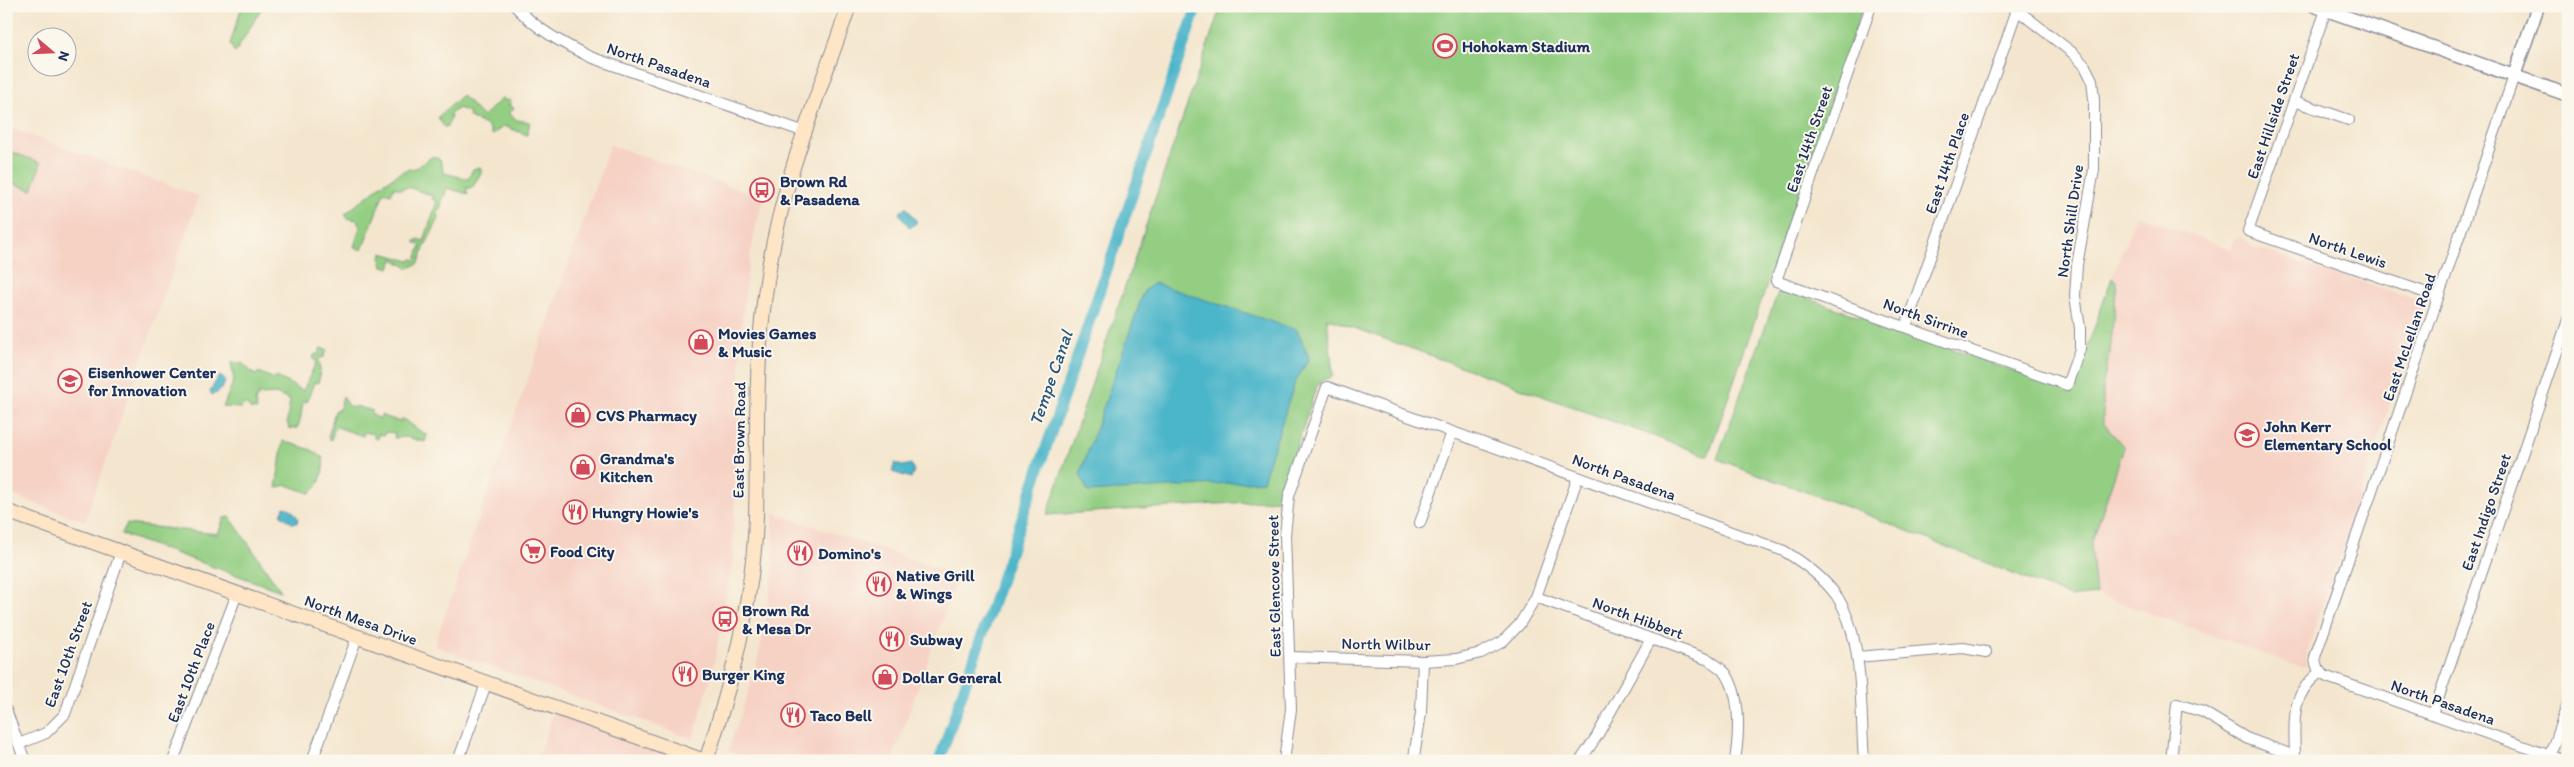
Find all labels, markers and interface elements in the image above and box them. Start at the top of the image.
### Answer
north arrow [28,28,78,78]
sports icon: Hohokam Stadium [1432,33,1458,59]
place label: Hohokam Stadium [1462,37,1590,56]
street label: North Pasadena [604,38,714,92]
text: N [54,49,73,63]
street label: East Hillside Street [2243,51,2303,181]
street label: East 14th Street [1782,83,1836,195]
street label: East 14th Place [1921,110,1973,216]
street label: North Shill Drive [2053,163,2087,279]
place label: Brown Rd & Pasadena [780,172,860,209]
bus stop icon: Brown Rd & Pasadena [749,177,775,203]
street label: North Lewis [2307,228,2389,272]
street label: East McLellan Road [2378,270,2440,404]
street label: North Sirrine [1881,294,1971,342]
place label: Movies Games & Music [718,324,816,361]
water label: Tempe Canal [1024,326,1078,428]
shop icon: Movies Games & Music [688,329,714,355]
place label: Eisenhower Center for Innovation [88,363,217,400]
school or university icon: Eisenhower Center for Innovation [57,368,83,394]
street label: East Brown Road [728,381,750,499]
shop icon: CVS Pharmacy [565,402,591,428]
place label: CVS Pharmacy [596,406,697,426]
place label: John Kerr Elementary School [2263,417,2392,455]
school or university icon: John Kerr Elementary School [2234,422,2260,448]
place label: Grandma's Kitchen [600,449,674,486]
street label: North Pasadena [1570,449,1679,505]
street label: East Indigo Street [2457,451,2515,573]
shop icon: Grandma's Kitchen [570,454,596,480]
restaurant icon: Hungry Howie's [562,499,588,525]
place label: Hungry Howie's [592,503,699,523]
street label: East Glencove Street [1263,515,1285,657]
supermarket icon: Food City [520,538,546,564]
restaurant icon: Domino's [787,540,813,566]
place label: Food City [550,542,615,562]
place label: Domino's [818,544,881,563]
place label: Native Grill & Wings [896,566,975,604]
restaurant icon: Native Grill & Wings [866,571,892,597]
street label: North Mesa Drive [302,591,420,649]
street label: North Hibbert [1590,593,1686,643]
street label: East 10th Street [40,598,96,710]
place label: Brown Rd & Mesa Dr [742,601,812,638]
bus stop icon: Brown Rd & Mesa Dr [712,606,738,632]
street label: East 10th Place [163,619,219,725]
restaurant icon: Subway [879,626,905,652]
place label: Subway [910,630,963,650]
street label: North Wilbur [1341,634,1431,654]
restaurant icon: Burger King [672,661,698,687]
shop icon: Dollar General [872,664,898,690]
place label: Burger King [702,665,786,685]
place label: Dollar General [902,668,1002,687]
street label: North Pasadena [2388,675,2498,729]
restaurant icon: Taco Bell [780,702,806,728]
place label: Taco Bell [809,706,872,725]

